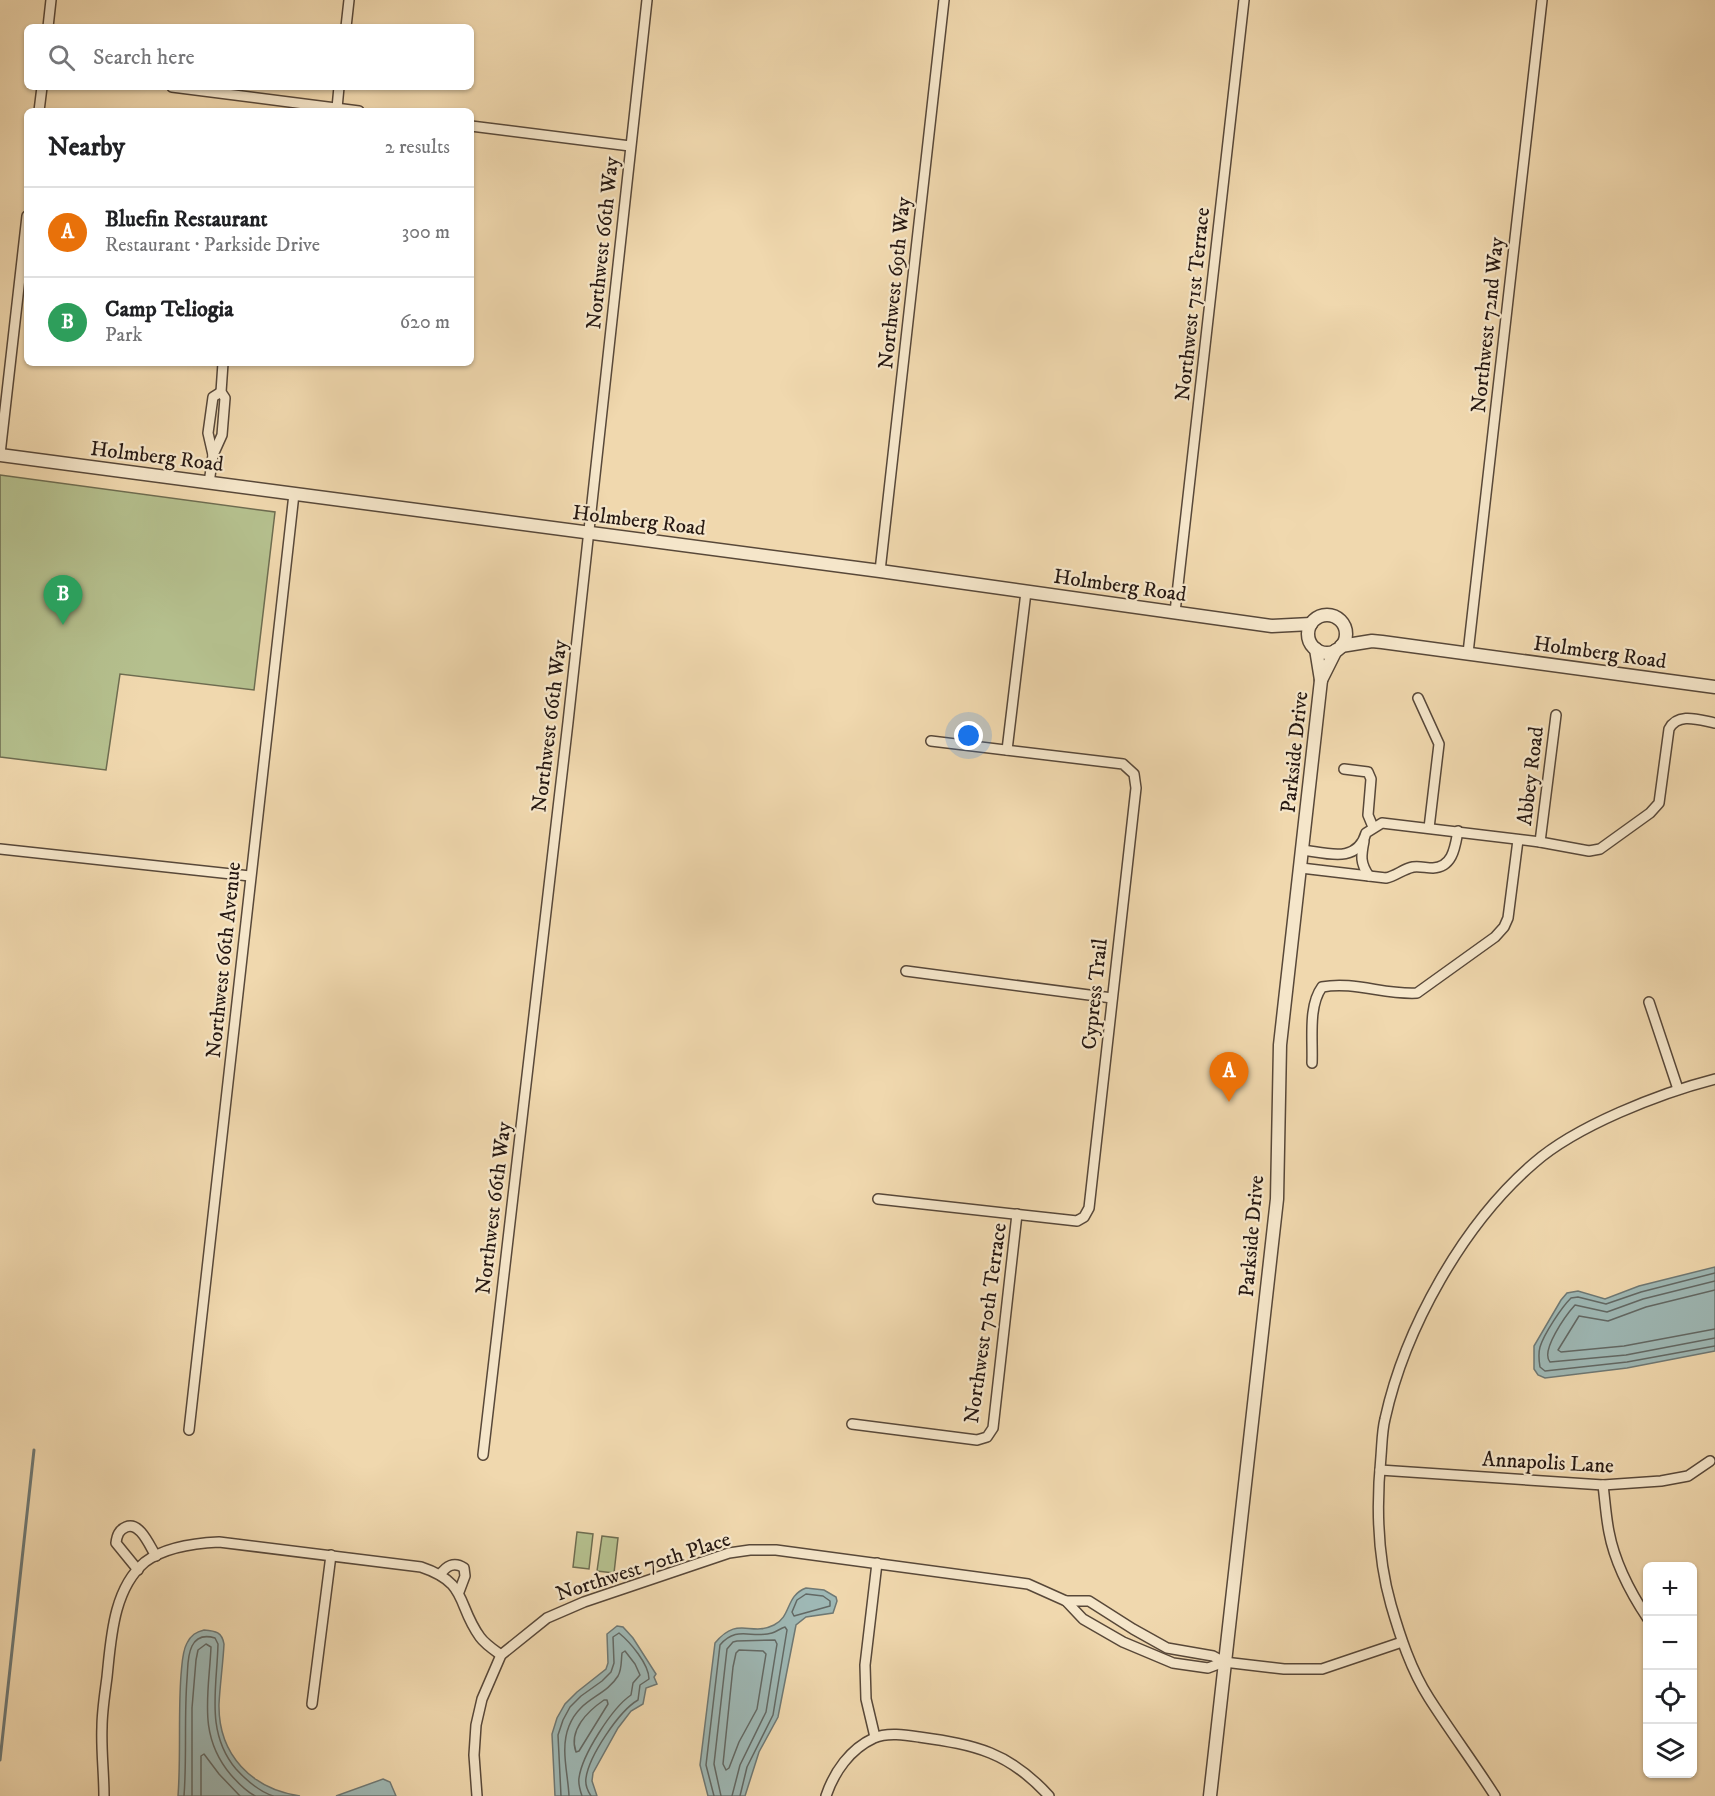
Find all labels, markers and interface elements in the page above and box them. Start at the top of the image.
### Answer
search box [24,24,474,90]
icon: search [45,41,78,74]
text: Search here [93,44,195,71]
text: Nearby [48,131,125,164]
text: 2 results [385,135,450,160]
street label: Northwest 66th Way [581,154,625,331]
street label: Northwest 69th Way [873,195,917,371]
text: Bluefin Restaurant [105,206,268,233]
street label: Northwest 71st Terrace [1170,206,1216,402]
text: A [61,220,74,245]
text: 300 m [402,220,450,245]
text: Restaurant · Parkside Drive [105,233,320,258]
street label: Northwest 72nd Way [1466,235,1510,414]
text: Camp Teliogia [105,296,234,323]
text: B [61,310,74,335]
text: 620 m [400,310,450,335]
text: Park [105,323,142,348]
street label: Holmberg Road [89,436,225,478]
street label: Holmberg Road [571,500,707,542]
street label: Holmberg Road [1052,564,1189,608]
pin: B [44,576,82,625]
street label: Holmberg Road [1532,631,1669,675]
street label: Northwest 66th Way [527,637,574,814]
street label: Parkside Drive [1276,690,1314,814]
your location [954,721,983,750]
street label: Abbey Road [1512,725,1550,827]
street label: Northwest 66th Avenue [201,860,247,1060]
street label: Cypress Trail [1076,937,1114,1051]
pin: A [1210,1052,1248,1102]
street label: Northwest 66th Way [471,1119,518,1296]
street label: Parkside Drive [1234,1174,1270,1298]
street label: Northwest 70th Terrace [959,1221,1013,1425]
street label: Annapolis Lane [1481,1447,1615,1479]
street label: Northwest 70th Place [553,1526,734,1607]
map controls [1643,1562,1697,1778]
button: + [1643,1562,1697,1616]
button: − [1643,1616,1697,1670]
button: locate [1643,1670,1697,1724]
button: layers [1643,1724,1697,1778]

